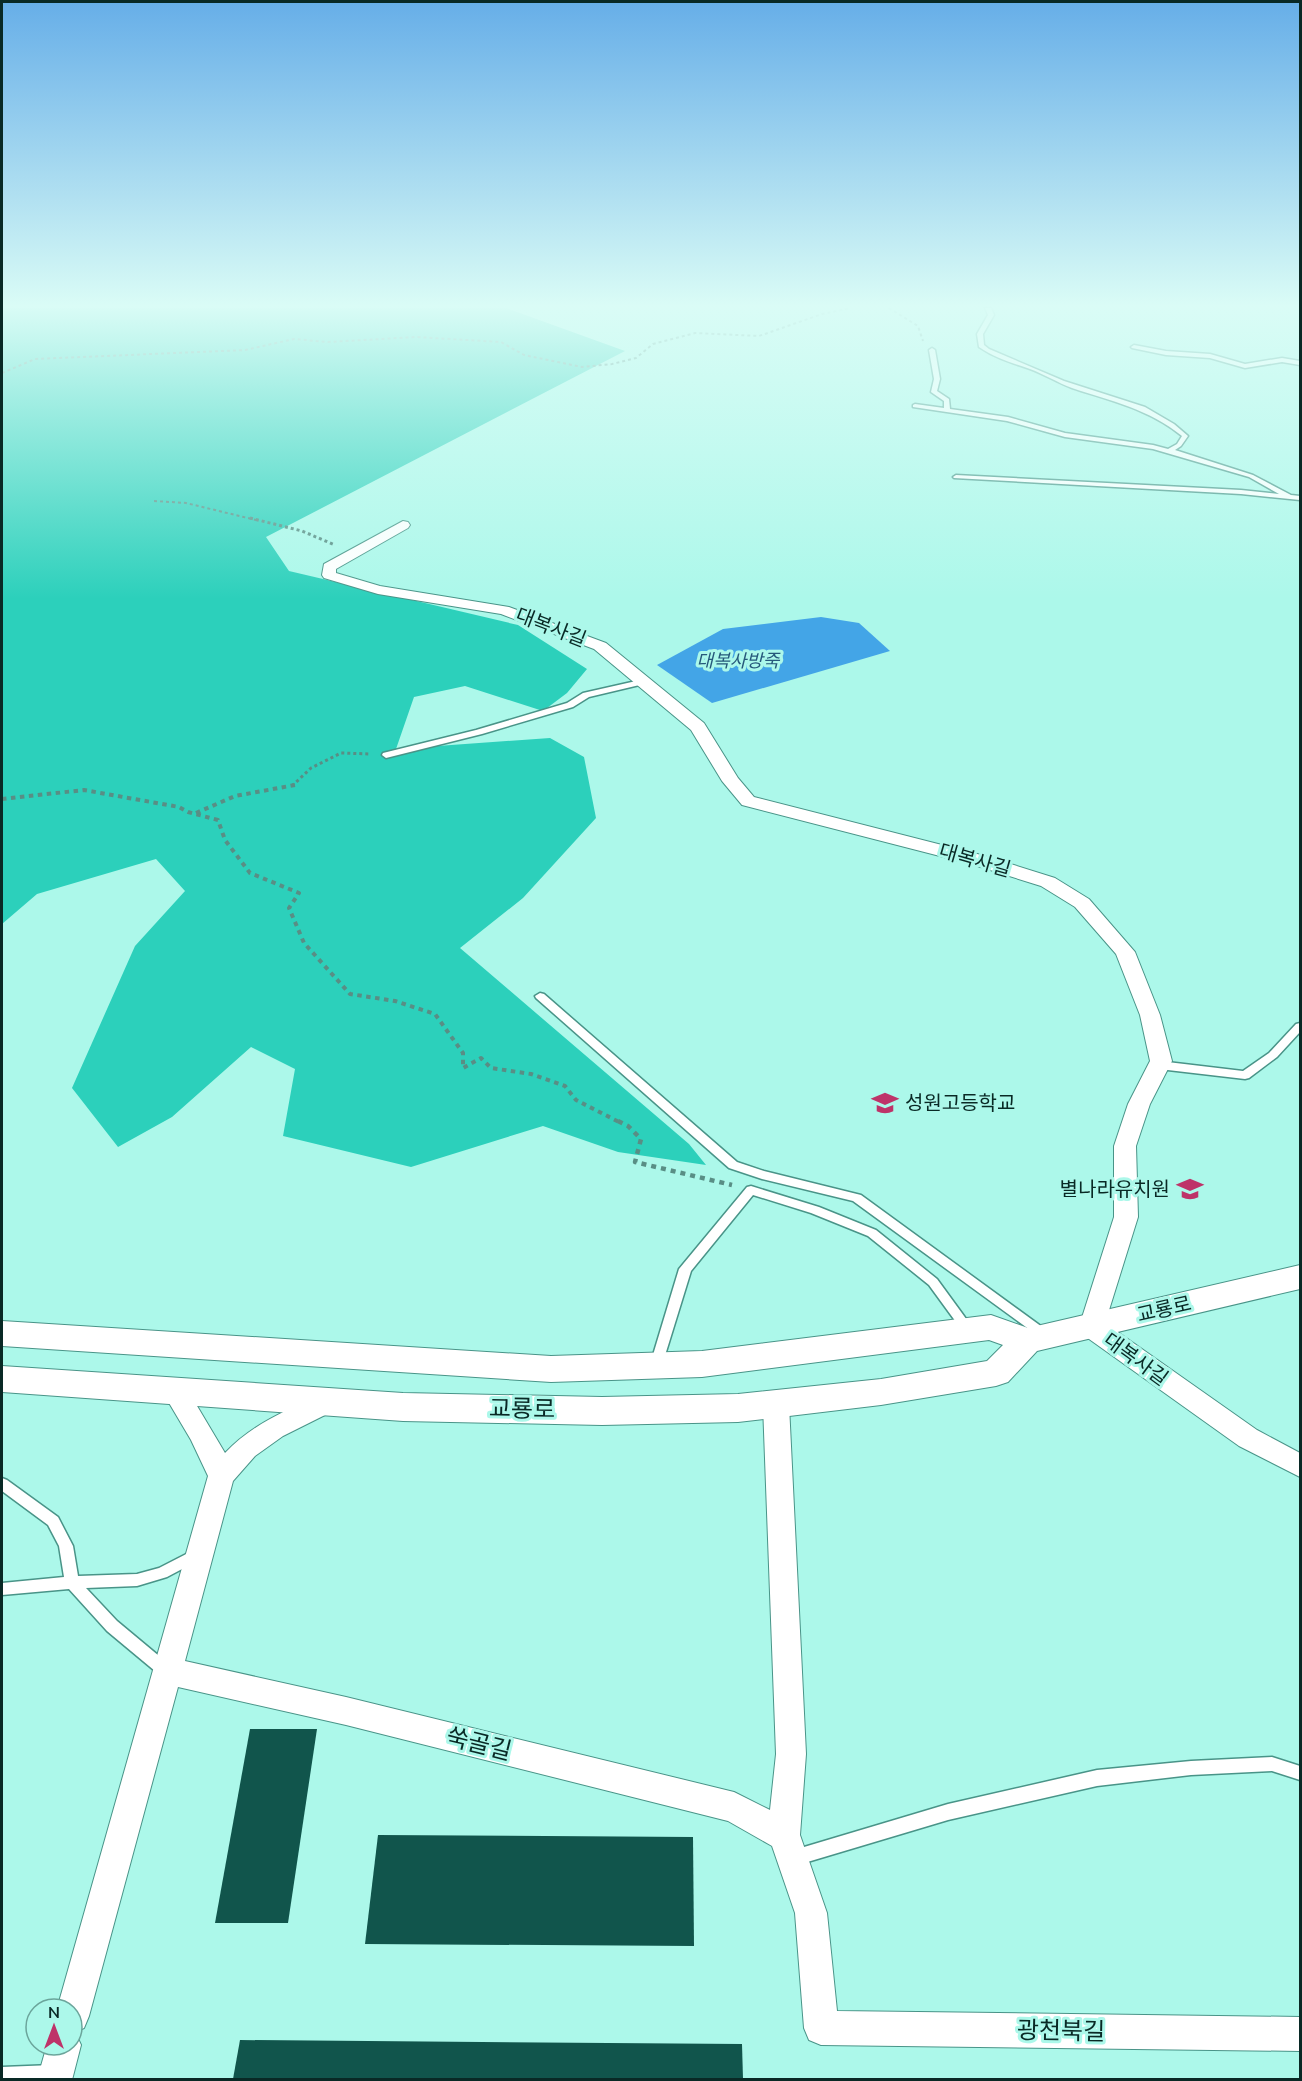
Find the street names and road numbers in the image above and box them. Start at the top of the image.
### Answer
street label: 대복사길 [512,602,590,653]
street label: 대복사길 [936,837,1014,884]
street label: 교룡로 [1134,1290,1194,1329]
street label: 대복사길 [1098,1327,1173,1392]
street label: 교룡로 [489,1392,555,1426]
street label: 쑥골길 [443,1720,515,1768]
street label: 광천북길 [1017,2014,1105,2048]

